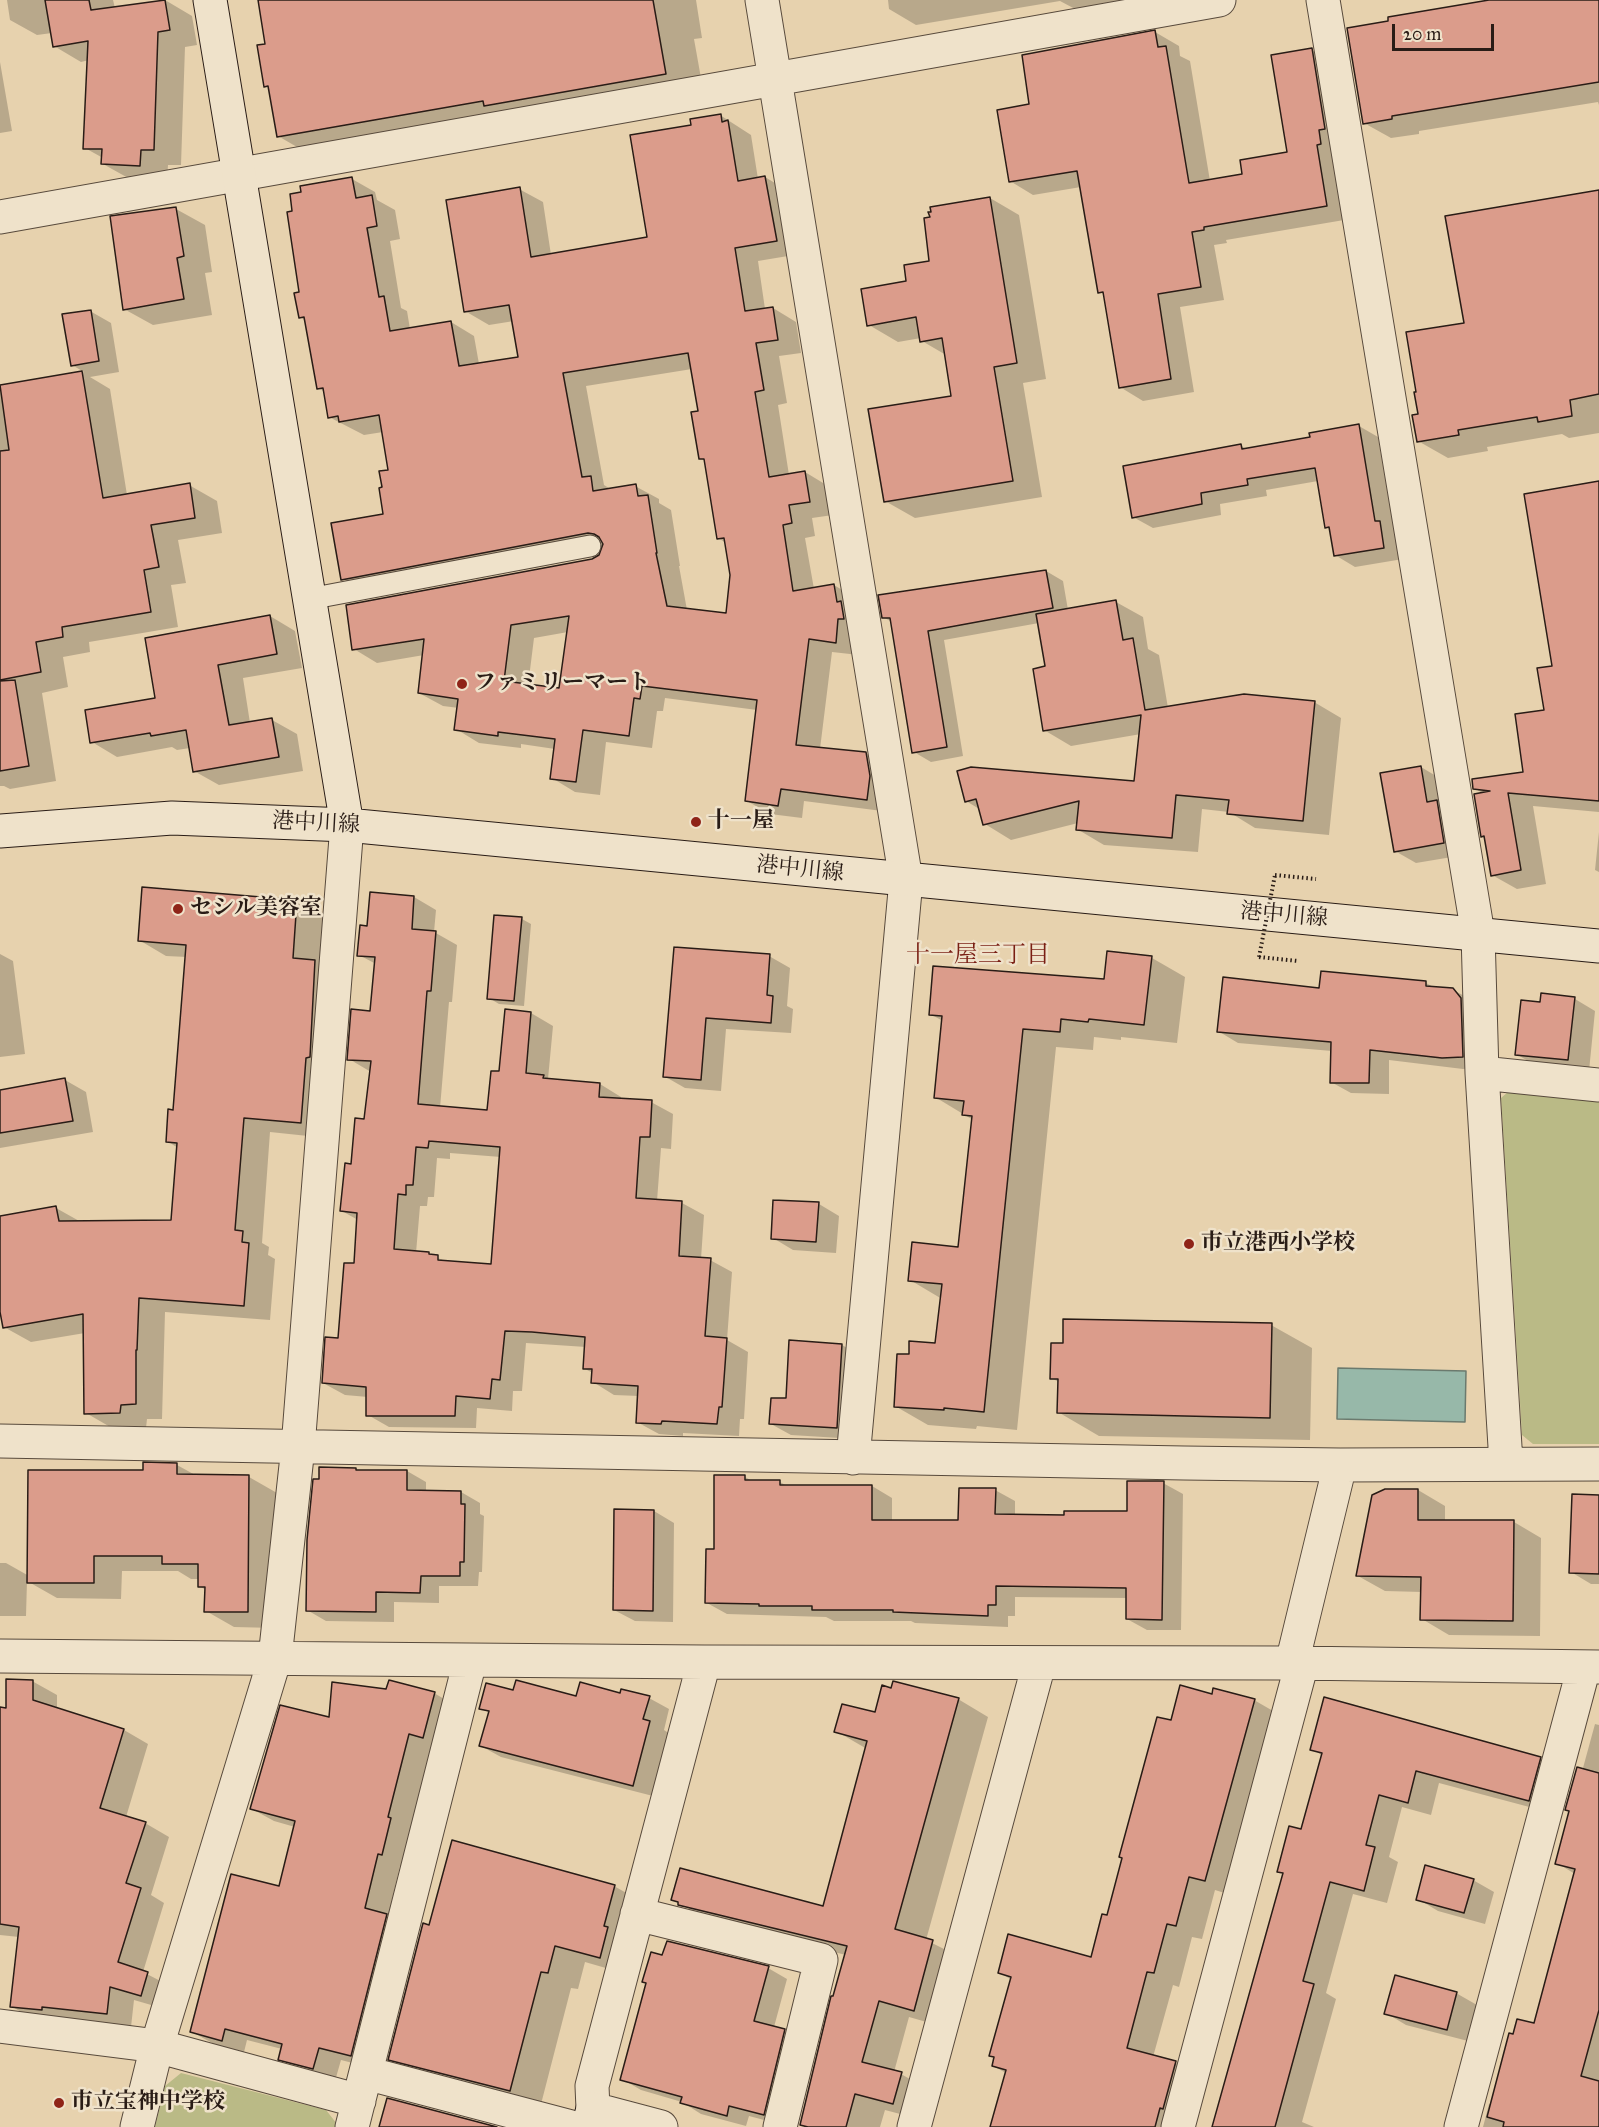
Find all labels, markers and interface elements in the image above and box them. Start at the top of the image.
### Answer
scale bar [1395,12,1497,50]
text: 20 m [1403,23,1441,45]
place label: ファミリーマート [474,671,650,697]
marker: ファミリーマート [455,677,469,691]
street label: 港中川線 [271,809,361,839]
place label: 十一屋 [708,809,774,835]
marker: 十一屋 [689,815,703,829]
street label: 港中川線 [755,852,845,888]
place label: セシル美容室 [190,896,322,922]
street label: 港中川線 [1239,899,1329,933]
marker: セシル美容室 [171,902,185,916]
district label: 十一屋三丁目 [906,942,1050,970]
place label: 市立港西小学校 [1201,1231,1355,1257]
marker: 市立港西小学校 [1182,1237,1196,1251]
place label: 市立宝神中学校 [71,2090,225,2116]
marker: 市立宝神中学校 [52,2096,66,2110]

